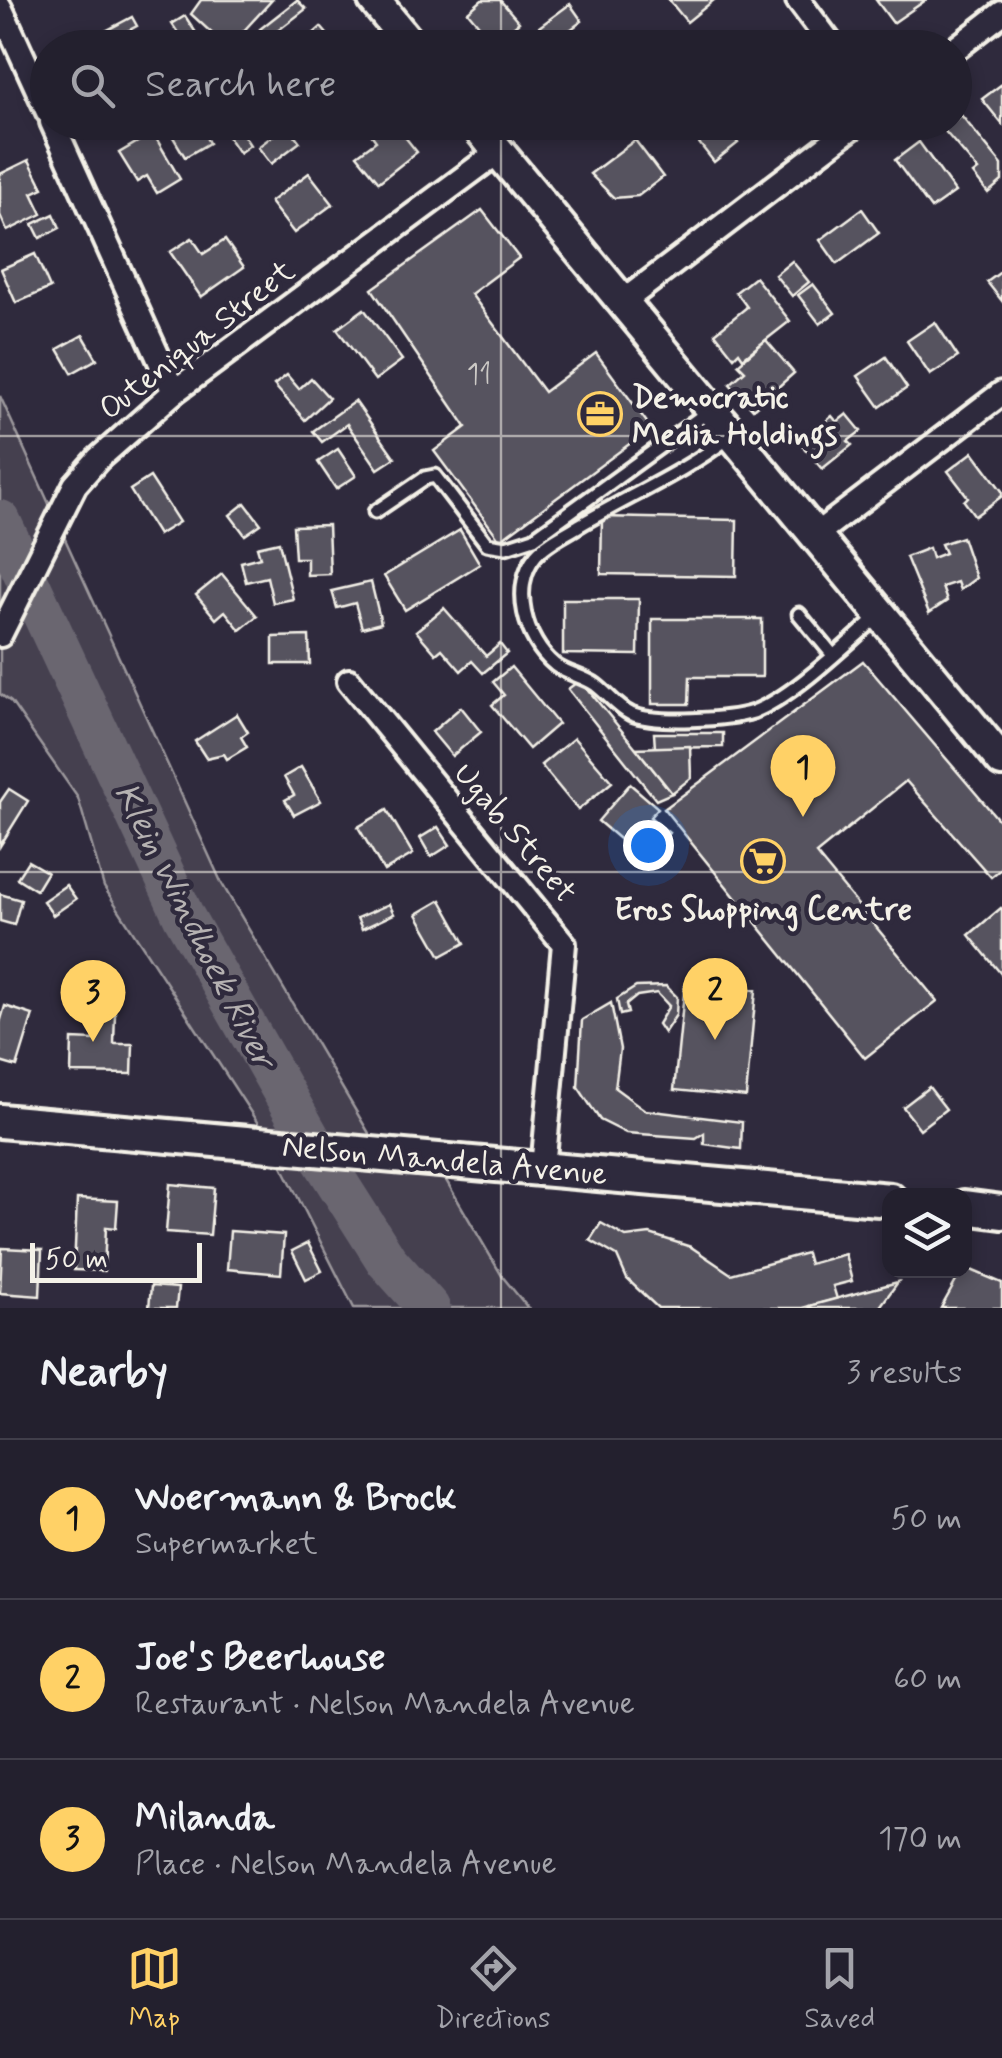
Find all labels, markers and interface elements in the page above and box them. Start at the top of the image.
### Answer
search box [30,30,972,140]
icon: search [65,58,120,113]
text: Search here [145,61,336,110]
street label: Outeniqua Street [91,251,304,430]
house number: 11 [467,357,491,394]
place label: Democratic Media Holdings [632,377,838,460]
office icon: Democratic Media Holdings [577,391,623,437]
pin: 1 [770,734,836,817]
street label: Ugab Street [443,754,586,912]
water label: Klein Windhoek River [102,775,288,1079]
your location [623,820,674,871]
supermarket icon: Eros Shopping Centre [740,838,786,884]
place label: Eros Shopping Centre [614,889,912,932]
pin: 2 [682,958,748,1040]
pin: 3 [61,960,126,1042]
street label: Nelson Mandela Avenue [280,1126,609,1196]
map controls [882,1188,972,1278]
button: layers [882,1188,972,1278]
scale bar [30,1238,202,1282]
text: 50 m [45,1242,108,1279]
text: Nearby [40,1346,168,1401]
text: 3 results [846,1352,962,1394]
text: Woermann & Brock [135,1474,456,1523]
text: 1 [65,1498,80,1540]
text: 50 m [890,1498,962,1540]
text: Supermarket [135,1523,318,1565]
text: Joe's Beerhouse [135,1634,386,1683]
text: 2 [65,1658,80,1700]
text: 60 m [893,1658,962,1700]
text: Restaurant · Nelson Mandela Avenue [135,1683,635,1725]
text: Milanda [135,1794,275,1843]
text: 3 [65,1818,80,1860]
text: 170 m [878,1818,962,1860]
text: Place · Nelson Mandela Avenue [135,1843,556,1885]
tab: Map [127,1941,182,2038]
tab: Directions [436,1941,551,2038]
tab: Saved [804,1941,875,2038]

